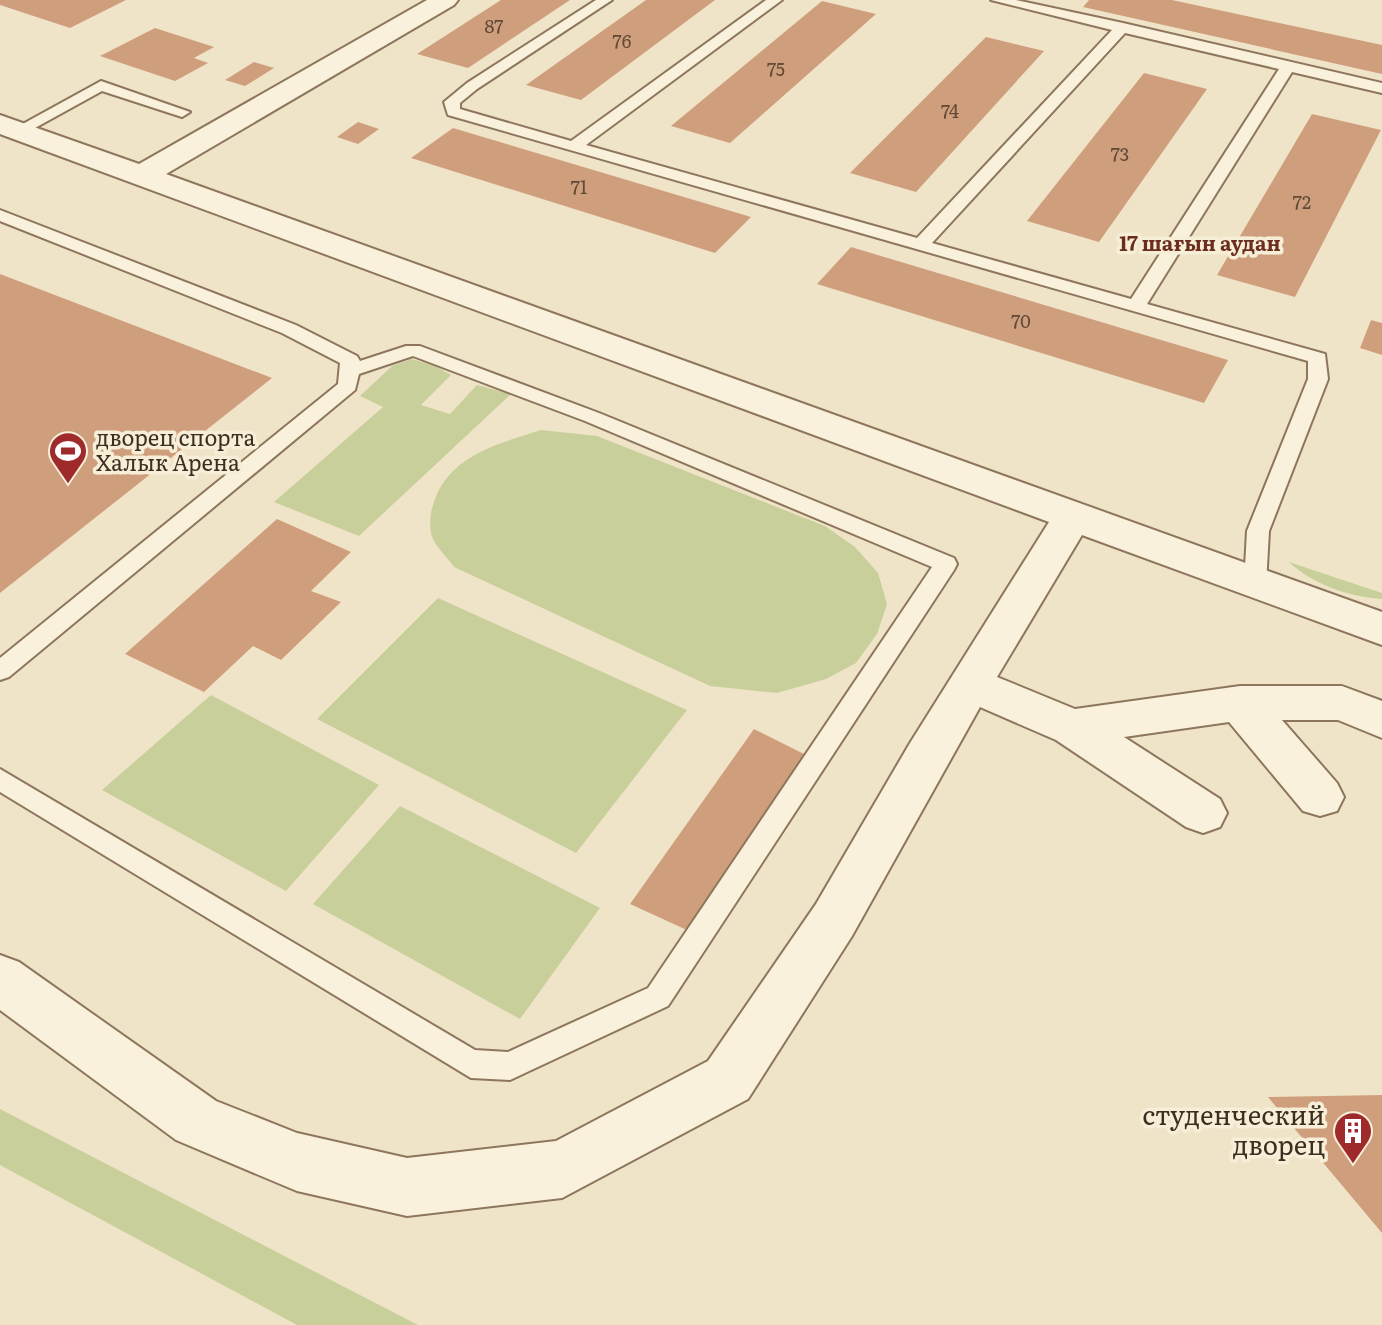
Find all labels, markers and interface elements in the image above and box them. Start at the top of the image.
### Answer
house number: 87 [485,12,503,39]
house number: 76 [613,27,632,54]
house number: 75 [767,55,785,82]
house number: 74 [941,97,959,124]
house number: 73 [1111,140,1129,167]
house number: 71 [571,173,587,200]
house number: 72 [1293,188,1311,215]
district label: 17 шағын аудан [1119,227,1281,257]
house number: 70 [1011,307,1031,334]
place label: дворец спорта Халык Арена [96,420,255,478]
sports icon: дворец спорта Халык Арена [47,430,89,485]
place label: студенческий дворец [1142,1094,1325,1163]
building icon: студенческий дворец [1332,1110,1374,1165]

